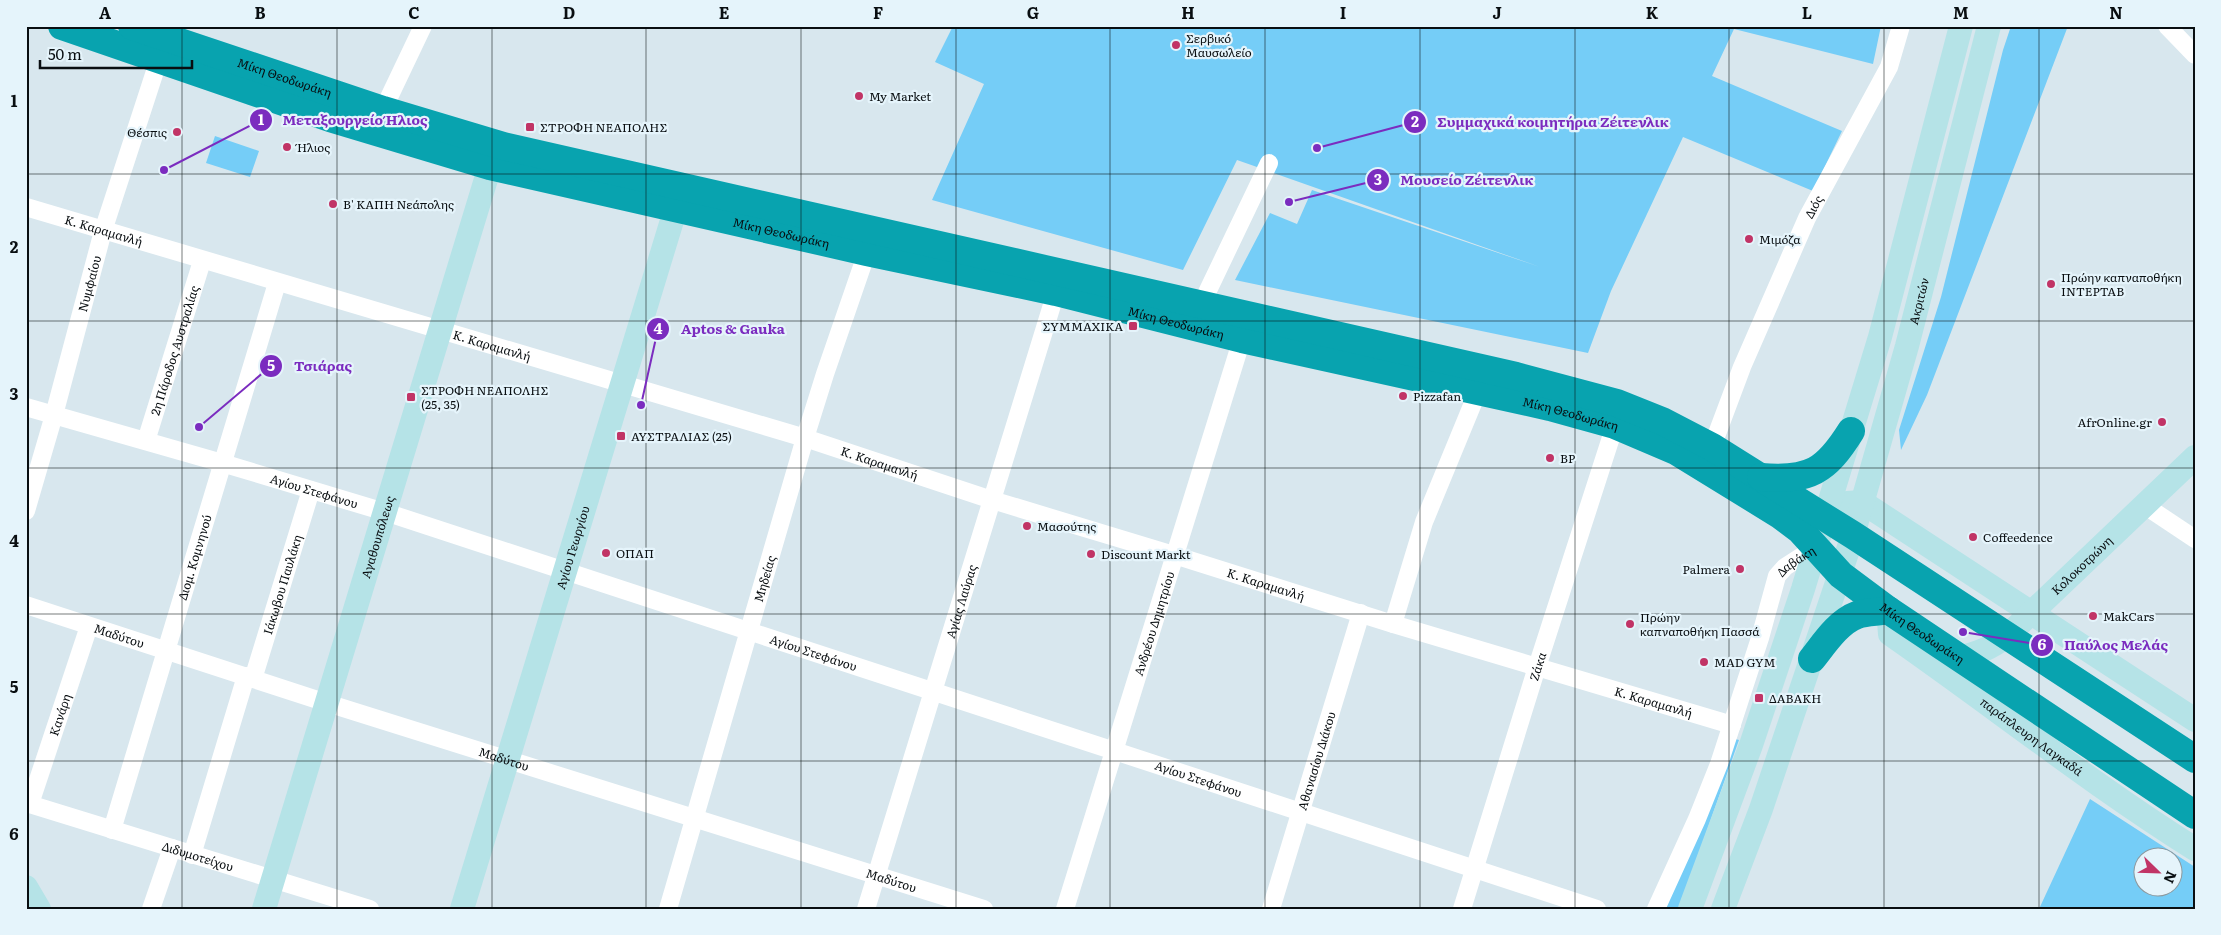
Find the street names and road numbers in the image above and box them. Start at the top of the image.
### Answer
street label: Μίκη Θεοδωράκη [235,53,334,101]
street label: Διός [1800,192,1827,221]
street label: Κ. Καραμανλή [63,210,145,250]
street label: Μίκη Θεοδωράκη [731,213,831,252]
street label: Νυμφαίου [73,253,105,314]
street label: Ακριτών [1904,276,1933,326]
street label: 2η Πάροδος Αυστραλίας [146,283,203,417]
street label: Μίκη Θεοδωράκη [1126,301,1226,343]
street label: Κ. Καραμανλή [451,325,533,365]
street label: Μίκη Θεοδωράκη [1521,392,1621,435]
street label: Κ. Καραμανλή [838,441,920,484]
street label: Αγίου Στεφάνου [268,469,360,512]
street label: Αγαθουπόλεως [356,493,398,580]
street label: Αγίου Γεωργίου [551,503,594,591]
street label: Διομ. Κομνηνού [173,512,216,602]
street label: Ιάκωβου Παυλάκη [258,532,306,637]
street label: Κολοκοτρώνη [2047,532,2116,599]
street label: Δαβάκη [1772,541,1818,580]
street label: Μηδείας [749,553,779,604]
street label: Αγίας Λαύρας [941,562,981,640]
street label: Κ. Καραμανλή [1225,563,1307,605]
street label: Ανδρέου Δημητρίου [1129,569,1178,678]
street label: Μίκη Θεοδωράκη [1876,598,1968,668]
street label: Μαδύτου [92,619,147,652]
street label: Αγίου Στεφάνου [768,630,859,675]
street label: Ζάκα [1524,649,1550,683]
street label: Κ. Καραμανλή [1612,681,1695,722]
street label: Κανάρη [44,691,75,738]
street label: παράπλευρη Λαγκαδά [1977,693,2087,780]
street label: Αθανασίου Διάκου [1293,709,1340,812]
street label: Μαδύτου [476,742,531,775]
street label: Αγίου Στεφάνου [1153,756,1244,801]
street label: Διδυμοτείχου [160,837,236,875]
street label: Μαδύτου [864,864,919,896]

